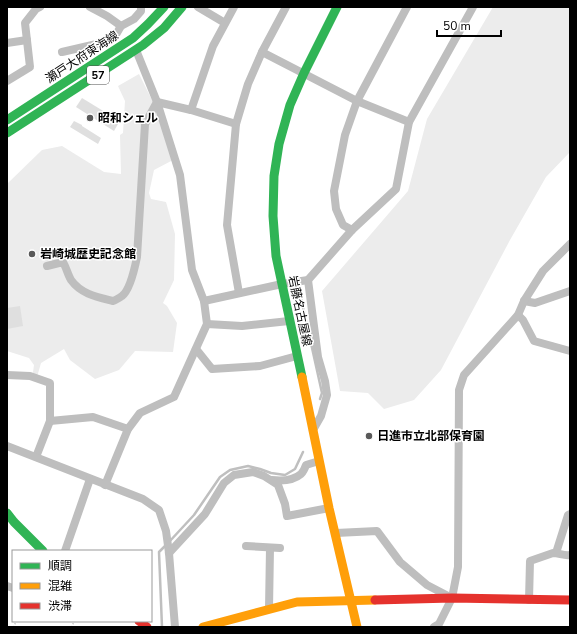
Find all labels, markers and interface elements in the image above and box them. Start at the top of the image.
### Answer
scale bar [437,12,501,38]
text: 50 m [443,18,471,34]
street label: 瀬戸大府東海線 [42,27,122,87]
road number: 57 [87,66,109,84]
place label: 昭和シェル [98,110,158,126]
marker: 昭和シェル [85,113,95,123]
place label: 岩崎城歴史記念館 [40,246,136,262]
marker: 岩崎城歴史記念館 [27,249,37,259]
street label: 岩藤名古屋線 [285,274,315,348]
place label: 日進市立北部保育園 [377,428,485,444]
marker: 日進市立北部保育園 [364,431,374,441]
legend [12,550,152,622]
text: 順調 [48,558,72,574]
text: 混雑 [48,578,72,594]
text: 渋滞 [48,598,72,614]

